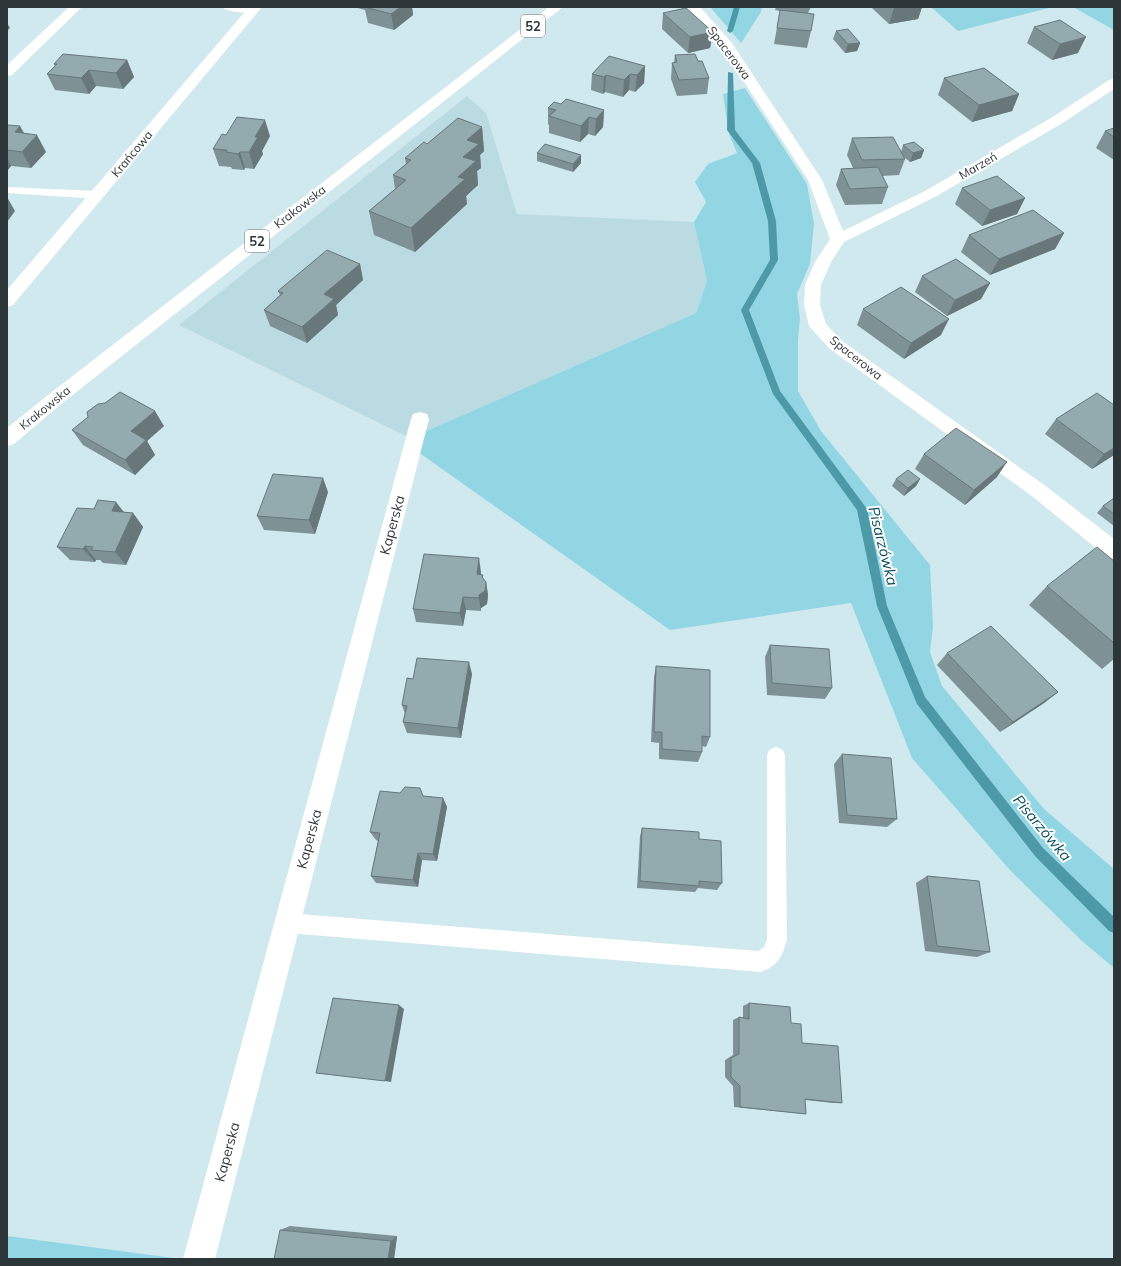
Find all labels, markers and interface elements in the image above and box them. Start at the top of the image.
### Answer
road number: 52 [521,15,545,37]
street label: Spacerowa [705,23,754,82]
street label: Krańcowa [108,127,155,180]
street label: Marzeń [956,149,999,182]
street label: Krakowska [271,182,329,231]
road number: 52 [245,230,269,252]
street label: Spacerowa [827,332,886,383]
street label: Krakowska [16,382,73,433]
street label: Kaperska [375,493,409,557]
water label: Pisarzówka [864,504,903,587]
water label: Pisarzówka [1009,791,1076,865]
street label: Kaperska [292,807,326,871]
street label: Kaperska [210,1120,244,1184]

